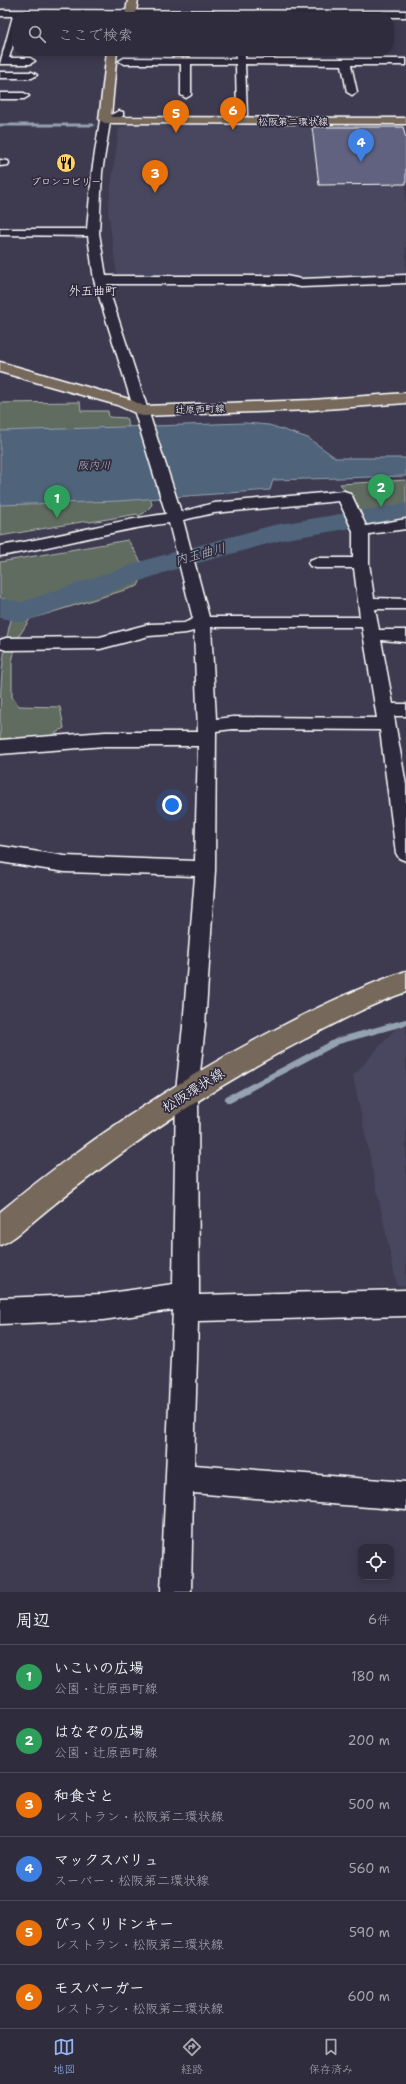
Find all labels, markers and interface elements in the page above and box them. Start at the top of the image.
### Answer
search box [12,12,394,56]
icon: search [26,23,48,45]
text: ここで検索 [58,25,133,45]
pin: 6 [220,97,246,130]
pin: 5 [163,100,189,133]
street label: 松阪第二環状線 [258,115,328,128]
pin: 4 [348,129,374,162]
restaurant icon: ブロンコビリー [55,152,77,174]
pin: 3 [142,160,168,193]
place label: ブロンコビリー [31,175,101,188]
district label: 外五曲町 [69,283,117,299]
street label: 辻原西町線 [175,402,225,416]
water label: 阪内川 [78,458,111,473]
pin: 2 [368,474,394,507]
pin: 1 [44,485,70,518]
water label: 内玉曲川 [173,539,227,569]
your location [162,795,182,815]
street label: 松阪環状線 [159,1064,227,1116]
map controls [358,1544,394,1580]
button: locate [358,1544,394,1580]
text: 周辺 [16,1609,50,1631]
text: 6件 [368,1611,390,1628]
text: いこいの広場 [54,1658,144,1678]
text: 1 [26,1668,32,1685]
text: 180 m [351,1668,390,1685]
text: 公園 · 辻原西町線 [54,1680,158,1697]
text: はなぞの広場 [54,1722,144,1742]
text: 2 [24,1732,34,1749]
text: 200 m [348,1732,390,1749]
text: 公園 · 辻原西町線 [54,1744,158,1761]
text: 和食さと [54,1786,114,1806]
text: 3 [24,1796,34,1813]
text: 500 m [348,1796,390,1813]
text: レストラン · 松阪第二環状線 [54,1808,224,1825]
text: マックスバリュ [54,1850,159,1870]
text: 4 [24,1860,34,1877]
text: 560 m [349,1860,390,1877]
text: スーパー · 松阪第二環状線 [54,1872,209,1889]
text: びっくりドンキー [54,1914,174,1934]
text: 5 [25,1924,33,1941]
text: 590 m [349,1924,390,1941]
text: レストラン · 松阪第二環状線 [54,1936,224,1953]
text: モスバーガー [54,1978,144,1998]
text: 6 [24,1988,34,2005]
text: 600 m [347,1988,390,2005]
text: レストラン · 松阪第二環状線 [54,2000,224,2017]
tab: 地図 [53,2036,75,2077]
tab: 経路 [181,2036,203,2077]
tab: 保存済み [309,2036,353,2077]

